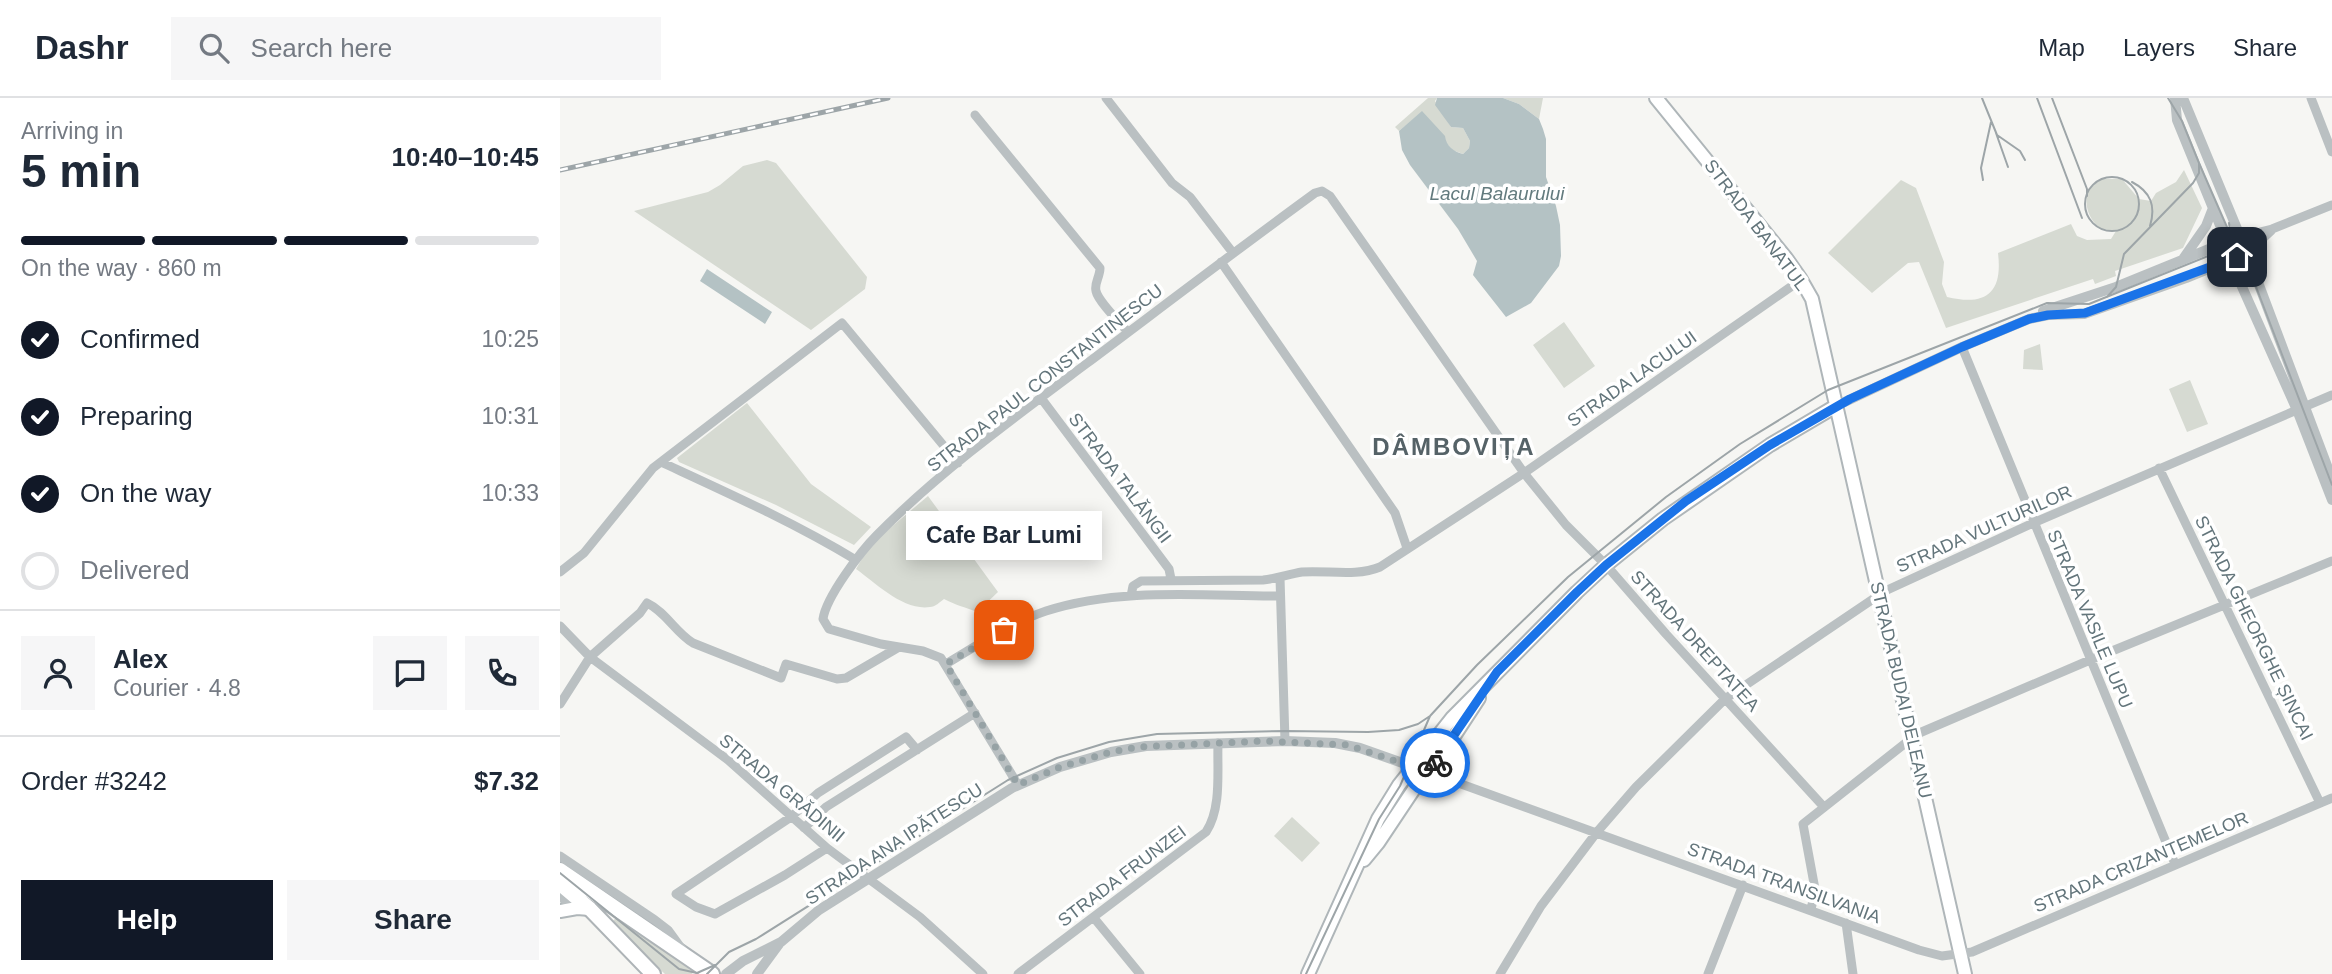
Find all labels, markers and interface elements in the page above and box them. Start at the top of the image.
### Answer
search box [171,17,661,80]
text: Dashr [35,29,129,66]
icon: search [195,29,233,67]
text: Search here [251,33,392,63]
text: Map [2038,34,2085,61]
text: Layers [2123,34,2195,61]
text: Share [2233,34,2297,61]
text: Arriving in [21,118,123,144]
text: 10:40–10:45 [392,142,539,172]
text: 5 min [21,145,141,197]
street label: STRADA BANATUL [1700,156,1812,294]
water label: Lacul Balaurului [1429,183,1565,204]
pin [2207,227,2267,287]
icon: home [2218,238,2256,276]
text: On the way · 860 m [21,255,222,281]
street label: STRADA PAUL CONSTANTINESCU [924,280,1166,476]
icon: check [21,321,59,359]
text: Confirmed [80,324,200,354]
text: 10:25 [481,326,539,352]
street label: STRADA LACULUI [1564,327,1700,431]
icon: check [21,398,59,436]
text: Preparing [80,401,193,431]
text: 10:31 [481,403,539,429]
street label: STRADA TALĂNGII [1065,409,1175,547]
district label: DÂMBOVIȚA [1372,433,1536,460]
icon: check [21,475,59,513]
text: On the way [80,478,212,508]
text: 10:33 [481,480,539,506]
street label: STRADA VULTURILOR [1893,481,2075,577]
callout: Cafe Bar Lumi [906,511,1102,560]
street label: STRADA GHEORGHE ȘINCAI [2191,513,2317,743]
text: Cafe Bar Lumi [926,522,1082,548]
street label: STRADA VASILE LUPU [2043,527,2137,711]
text: Delivered [80,555,190,585]
street label: STRADA DREPTATEA [1627,567,1763,715]
street label: STRADA BUDAI DELEANU [1866,580,1936,800]
pin [974,600,1034,660]
icon: bag [985,611,1023,649]
button: person [21,636,95,710]
button: chat [373,636,447,710]
button: phone [465,636,539,710]
text: Alex [113,644,168,674]
text: Courier · 4.8 [113,675,241,701]
courier [1400,728,1470,798]
street label: STRADA GRĂDINII [715,730,849,846]
icon: bike [1416,744,1454,782]
text: Order #3242 [21,766,167,796]
text: $7.32 [474,766,539,796]
street label: STRADA ANA IPĂTESCU [802,779,986,909]
street label: STRADA CRIZANTEMELOR [2031,808,2251,916]
street label: STRADA FRUNZEI [1054,821,1190,931]
street label: STRADA TRANSILVANIA [1685,839,1883,927]
button: Help [21,880,273,960]
button: Share [287,880,539,960]

